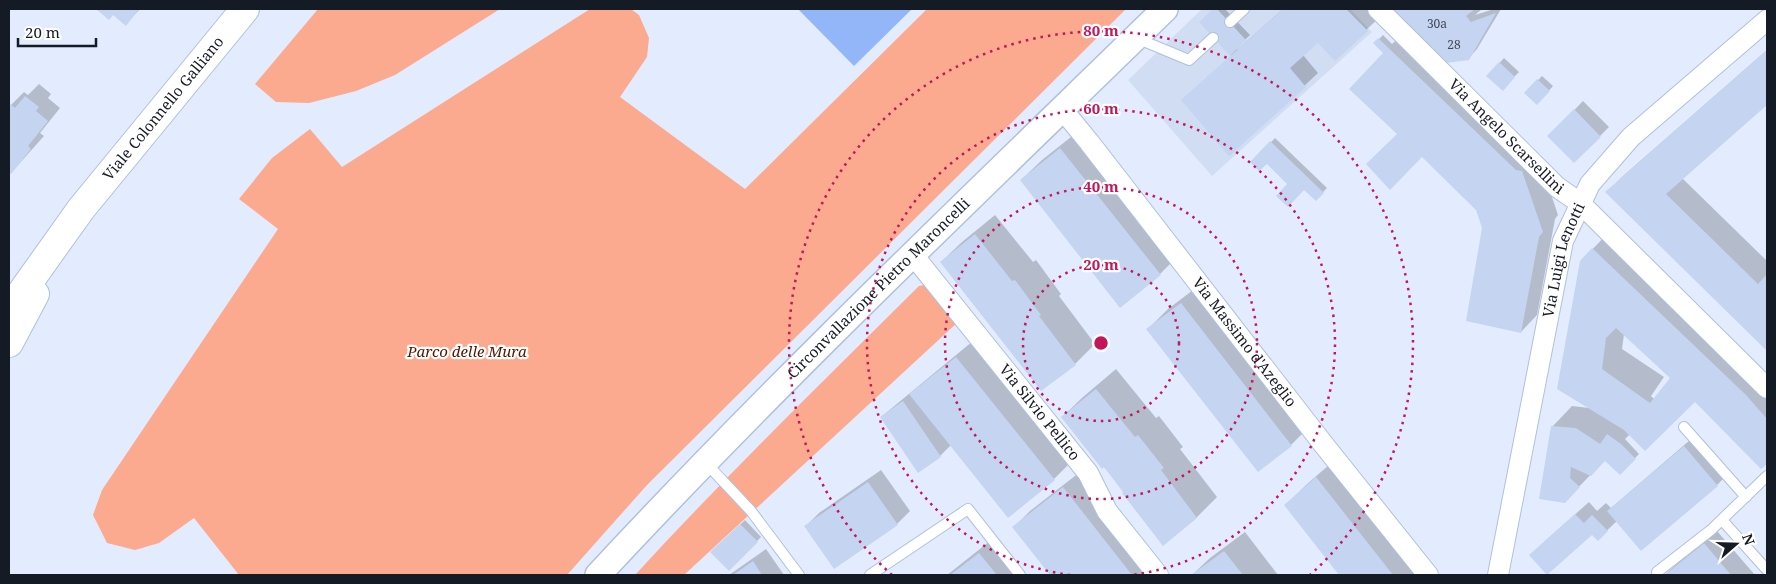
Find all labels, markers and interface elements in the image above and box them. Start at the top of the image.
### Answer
scale bar [18,15,95,47]
house number: 30a [1427,15,1447,32]
text: 80 m [1083,20,1119,40]
text: 20 m [25,22,60,42]
street label: Viale Colonnello Galliano [98,32,228,184]
house number: 28 [1447,36,1461,53]
street label: Via Angelo Scarsellini [1445,74,1569,198]
text: 60 m [1083,98,1119,118]
text: 40 m [1083,176,1119,196]
street label: Circonvallazione Pietro Maroncelli [782,193,974,382]
street label: Via Luigi Lenotti [1537,199,1589,319]
text: 20 m [1083,254,1119,274]
street label: Via Massimo d'Azeglio [1189,273,1302,410]
centre of rings [1092,334,1110,352]
park label: Parco delle Mura [406,341,527,361]
street label: Via Silvio Pellico [995,360,1085,464]
north arrow [1711,519,1761,569]
text: N [1738,531,1760,548]

